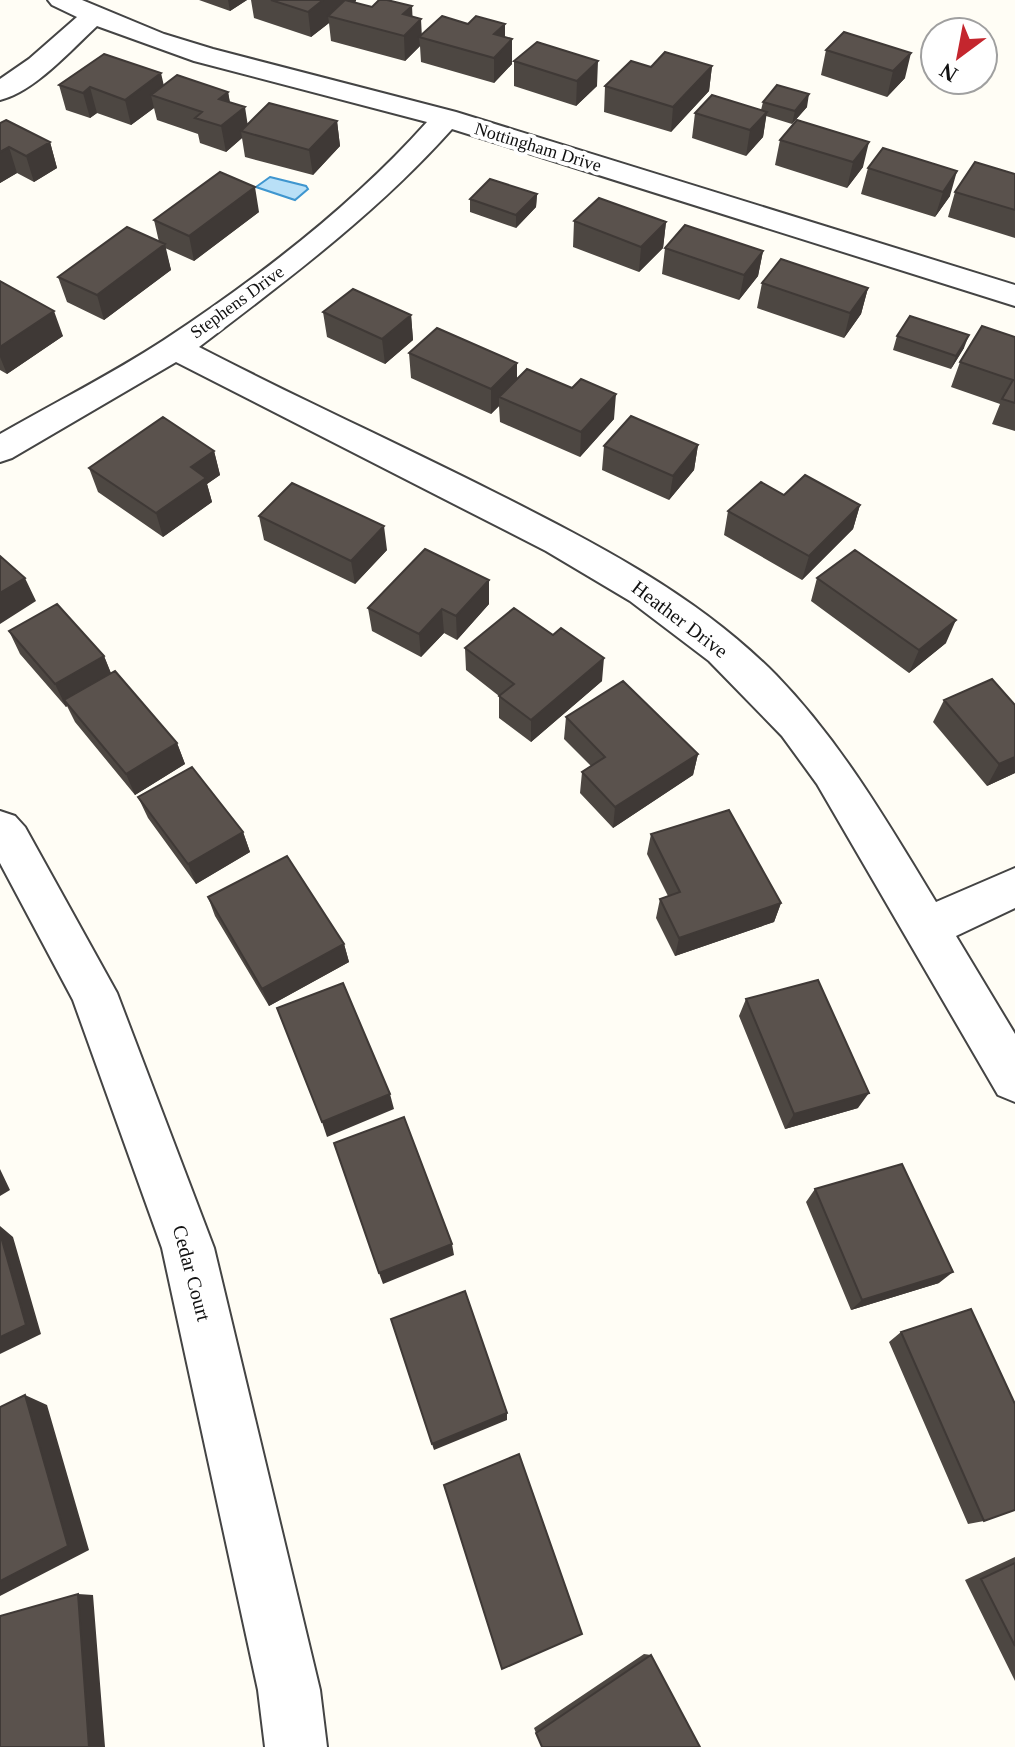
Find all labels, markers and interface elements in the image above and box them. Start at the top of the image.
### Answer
north arrow [919,16,999,96]
text: N [935,58,962,87]
street label: Nottingham Drive [472,118,604,176]
street label: Stephens Drive [186,261,288,343]
street label: Heather Drive [628,576,732,662]
street label: Cedar Court [169,1223,215,1324]

